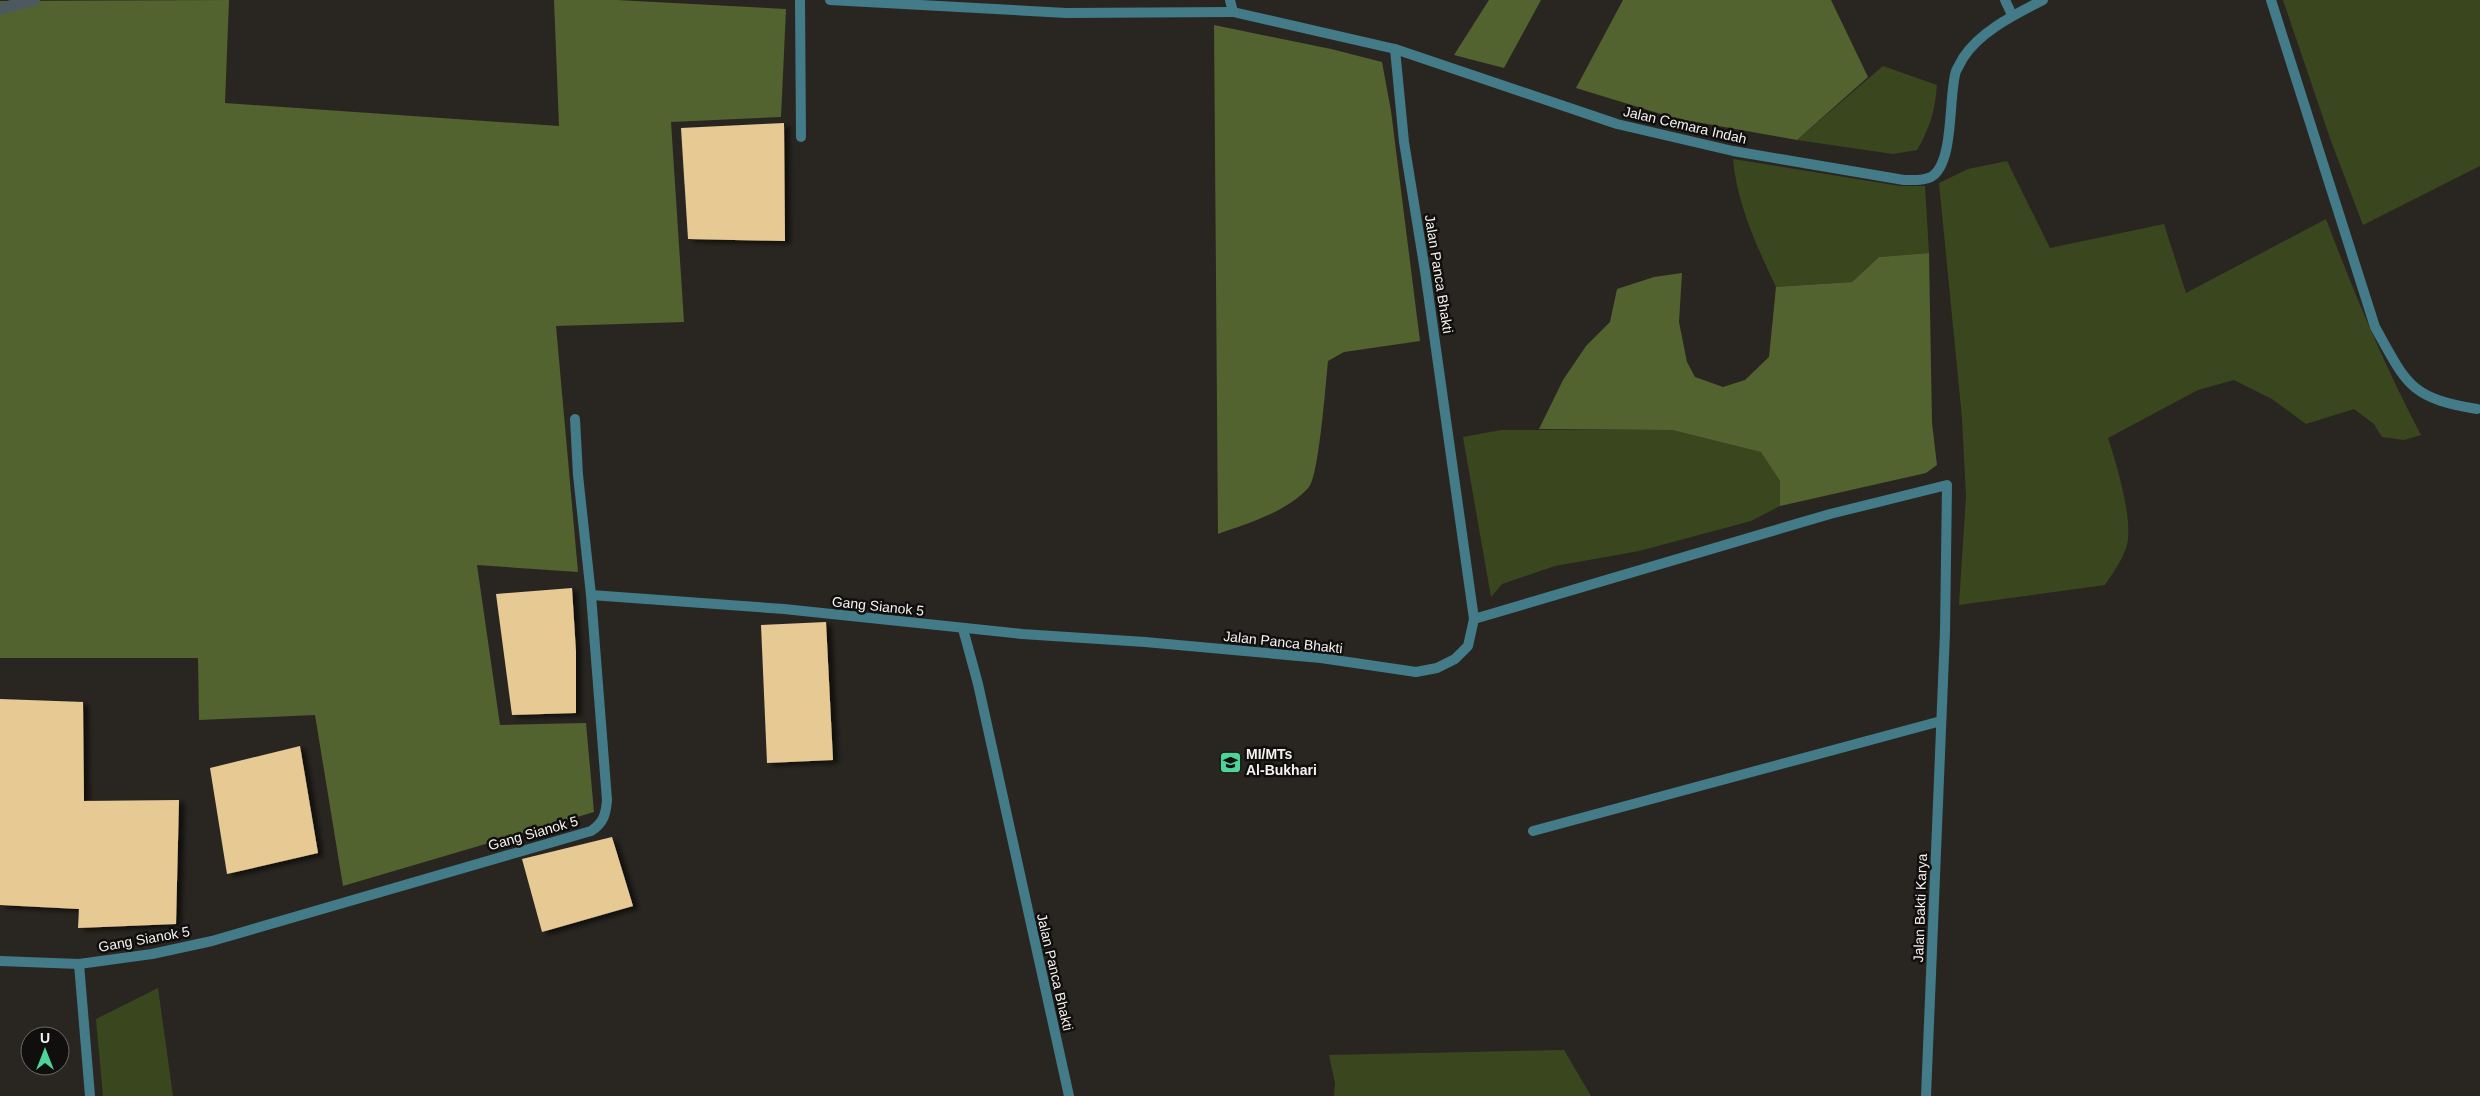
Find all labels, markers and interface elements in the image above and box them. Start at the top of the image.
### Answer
street label: Jalan Cemara Indah [1622,103,1748,147]
street label: Jalan Panca Bhakti [1422,214,1456,334]
street label: Gang Sianok 5 [831,593,925,619]
street label: Jalan Panca Bhakti [1223,628,1343,656]
place label: MI/MTs Al-Bukhari [1246,746,1317,778]
school or university icon: MI/MTs Al-Bukhari [1218,750,1242,774]
street label: Gang Sianok 5 [486,812,580,853]
street label: Jalan Bakti Karya [1910,853,1930,963]
street label: Jalan Panca Bhakti [1034,912,1076,1032]
street label: Gang Sianok 5 [97,923,191,955]
north arrow [20,1026,70,1076]
text: U [40,1030,50,1046]

